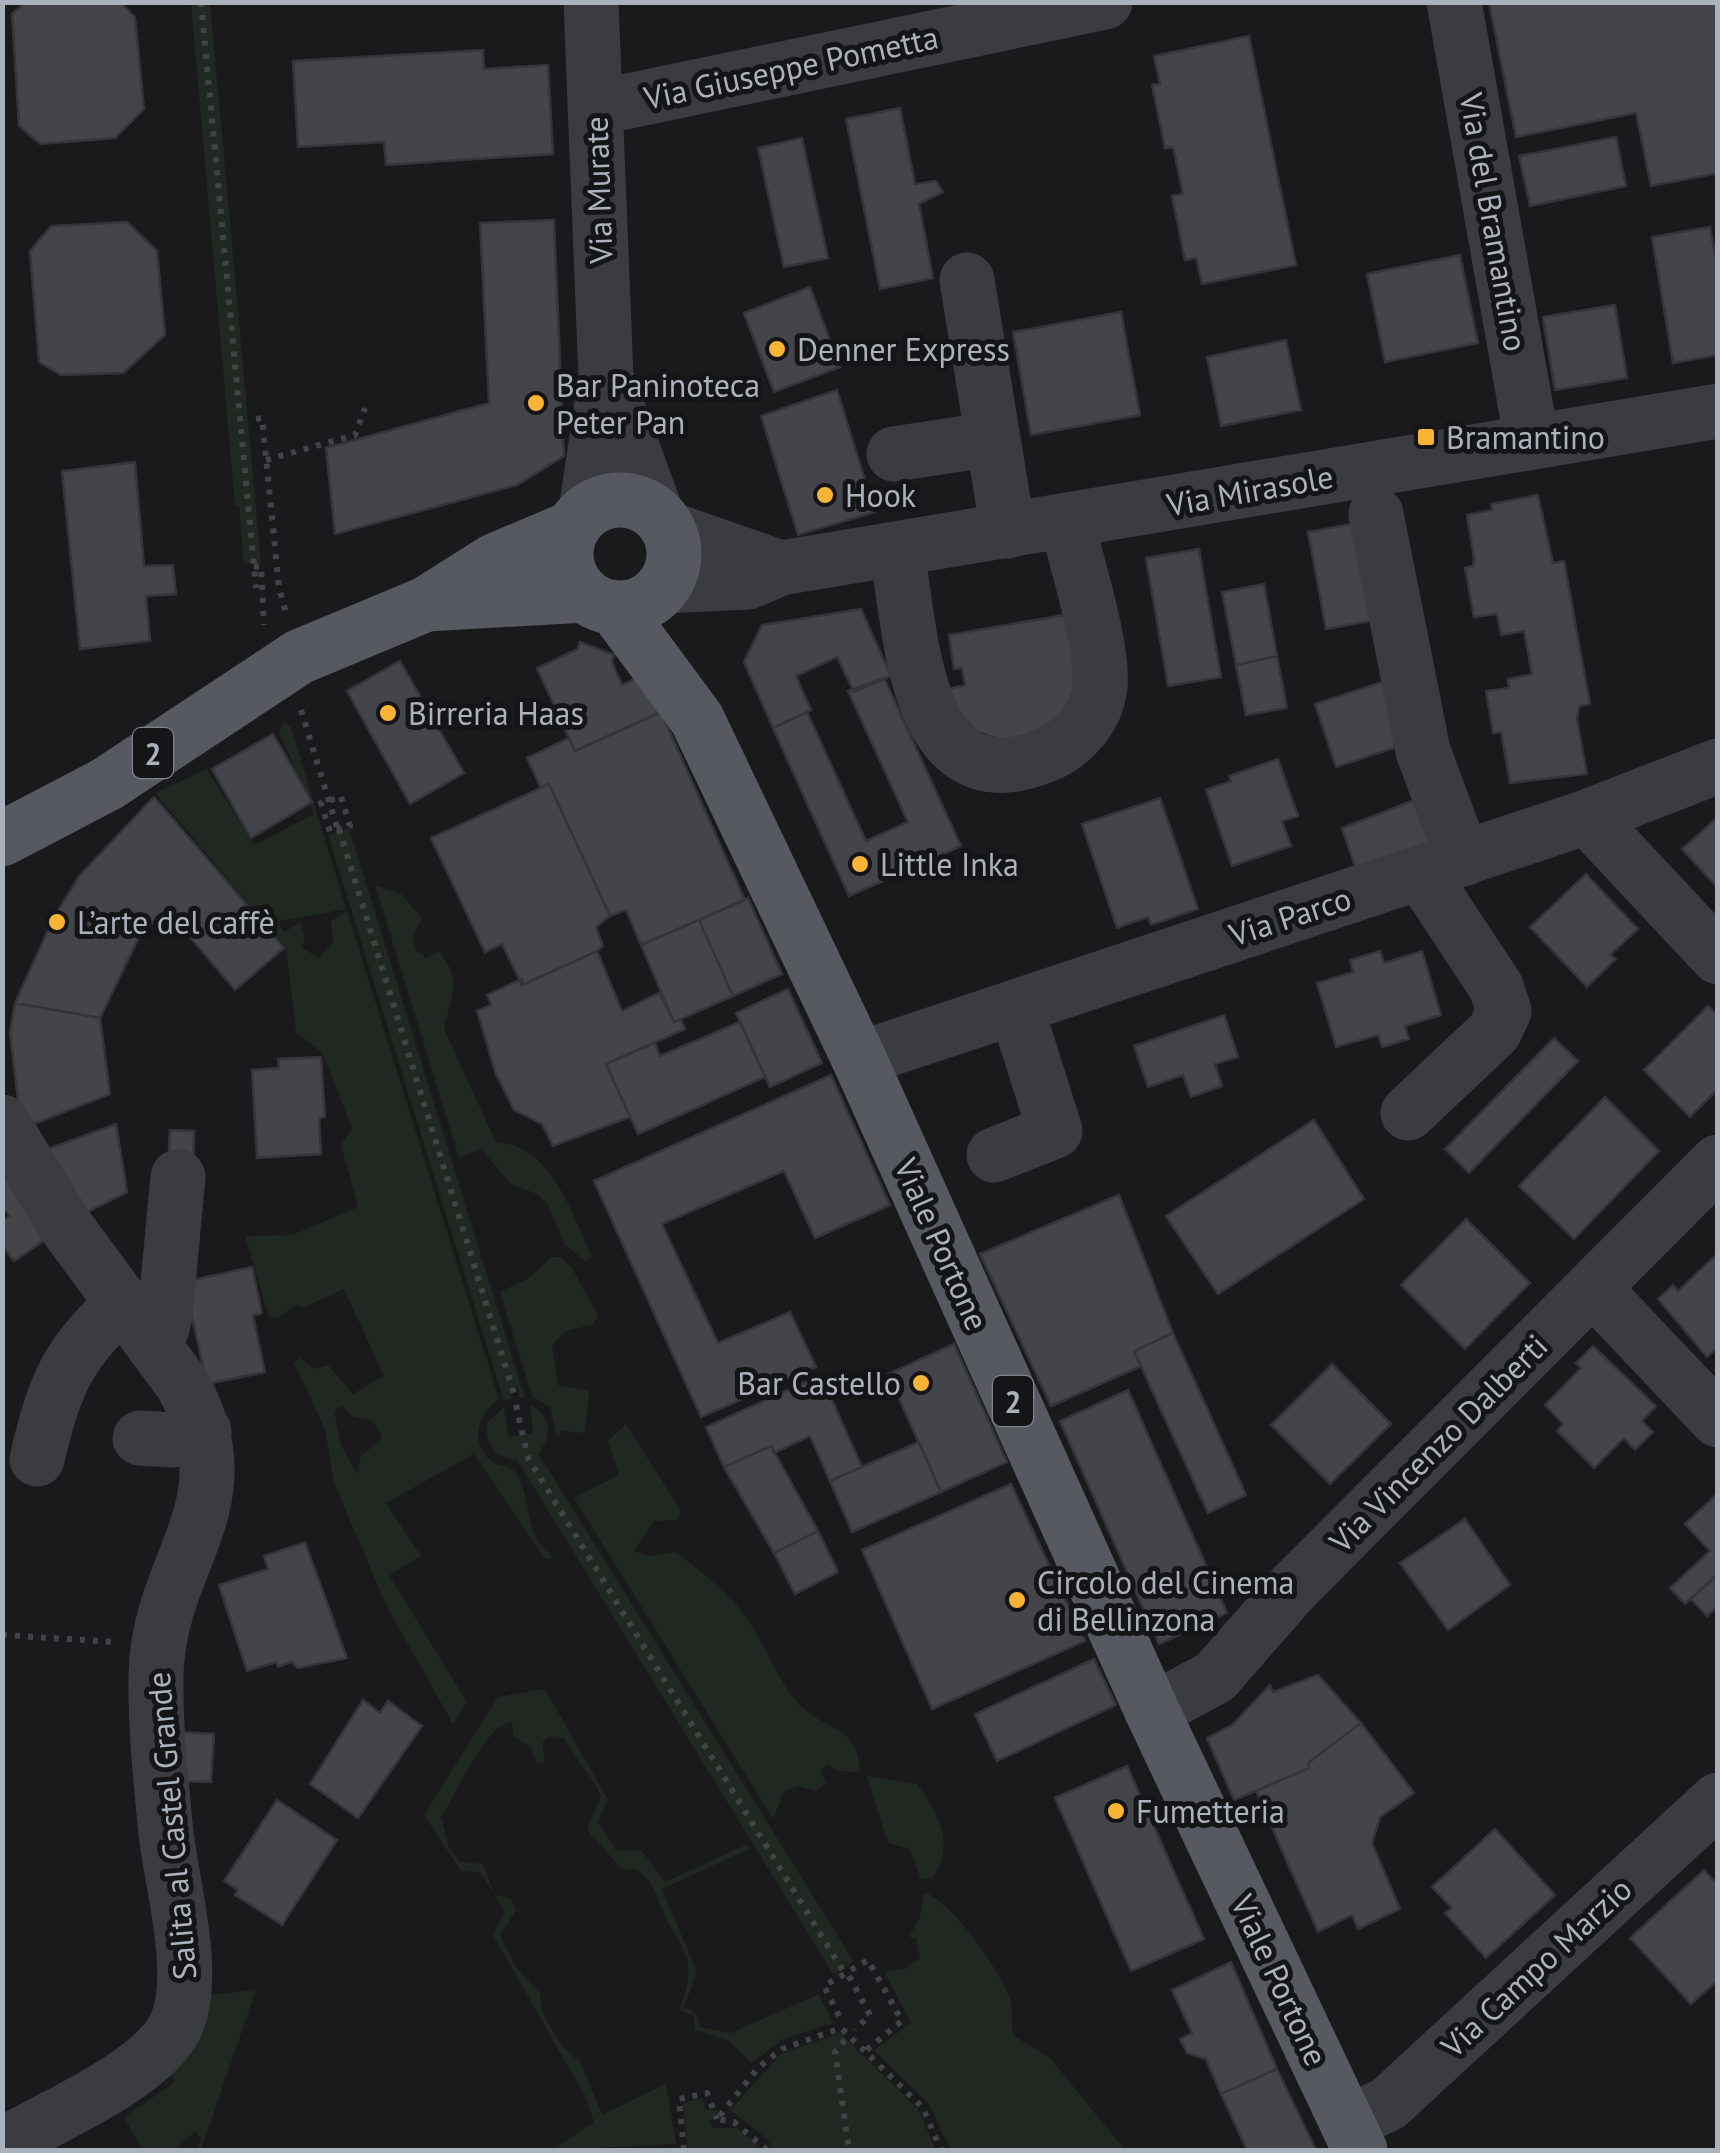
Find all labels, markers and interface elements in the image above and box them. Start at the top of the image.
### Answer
street label: Via Giuseppe Pometta [639,15,942,119]
street label: Via del Bramantino [1450,89,1537,354]
street label: Via Murate [574,116,622,265]
place label: Denner Express [797,328,1010,370]
marker: Denner Express [766,338,788,360]
place label: Bar Paninoteca Peter Pan [556,364,760,443]
marker: Bar Paninoteca Peter Pan [525,392,547,414]
place label: Bramantino [1446,416,1605,458]
marker: Bramantino [1415,426,1437,448]
street label: Via Mirasole [1163,455,1336,525]
place label: Hook [845,474,917,516]
marker: Hook [814,484,836,506]
place label: Birreria Haas [408,692,584,734]
marker: Birreria Haas [377,702,399,724]
road number: 2 [133,728,173,778]
place label: Little Inka [880,843,1019,885]
marker: Little Inka [849,853,871,875]
street label: Via Parco [1223,877,1356,956]
place label: L’arte del caffè [77,901,275,943]
marker: L’arte del caffè [46,911,68,933]
street label: Viale Portone [885,1151,999,1337]
street label: Via Vincenzo Dalberti [1319,1325,1556,1562]
place label: Bar Castello [737,1362,901,1404]
marker: Bar Castello [910,1372,932,1394]
road number: 2 [993,1376,1033,1426]
place label: Circolo del Cinema di Bellinzona [1037,1561,1294,1640]
marker: Circolo del Cinema di Bellinzona [1006,1589,1028,1611]
street label: Salita al Castel Grande [137,1670,205,1982]
place label: Fumetteria [1136,1790,1285,1832]
marker: Fumetteria [1105,1800,1127,1822]
street label: Via Campo Marzio [1431,1868,1640,2067]
street label: Viale Portone [1222,1887,1338,2072]

